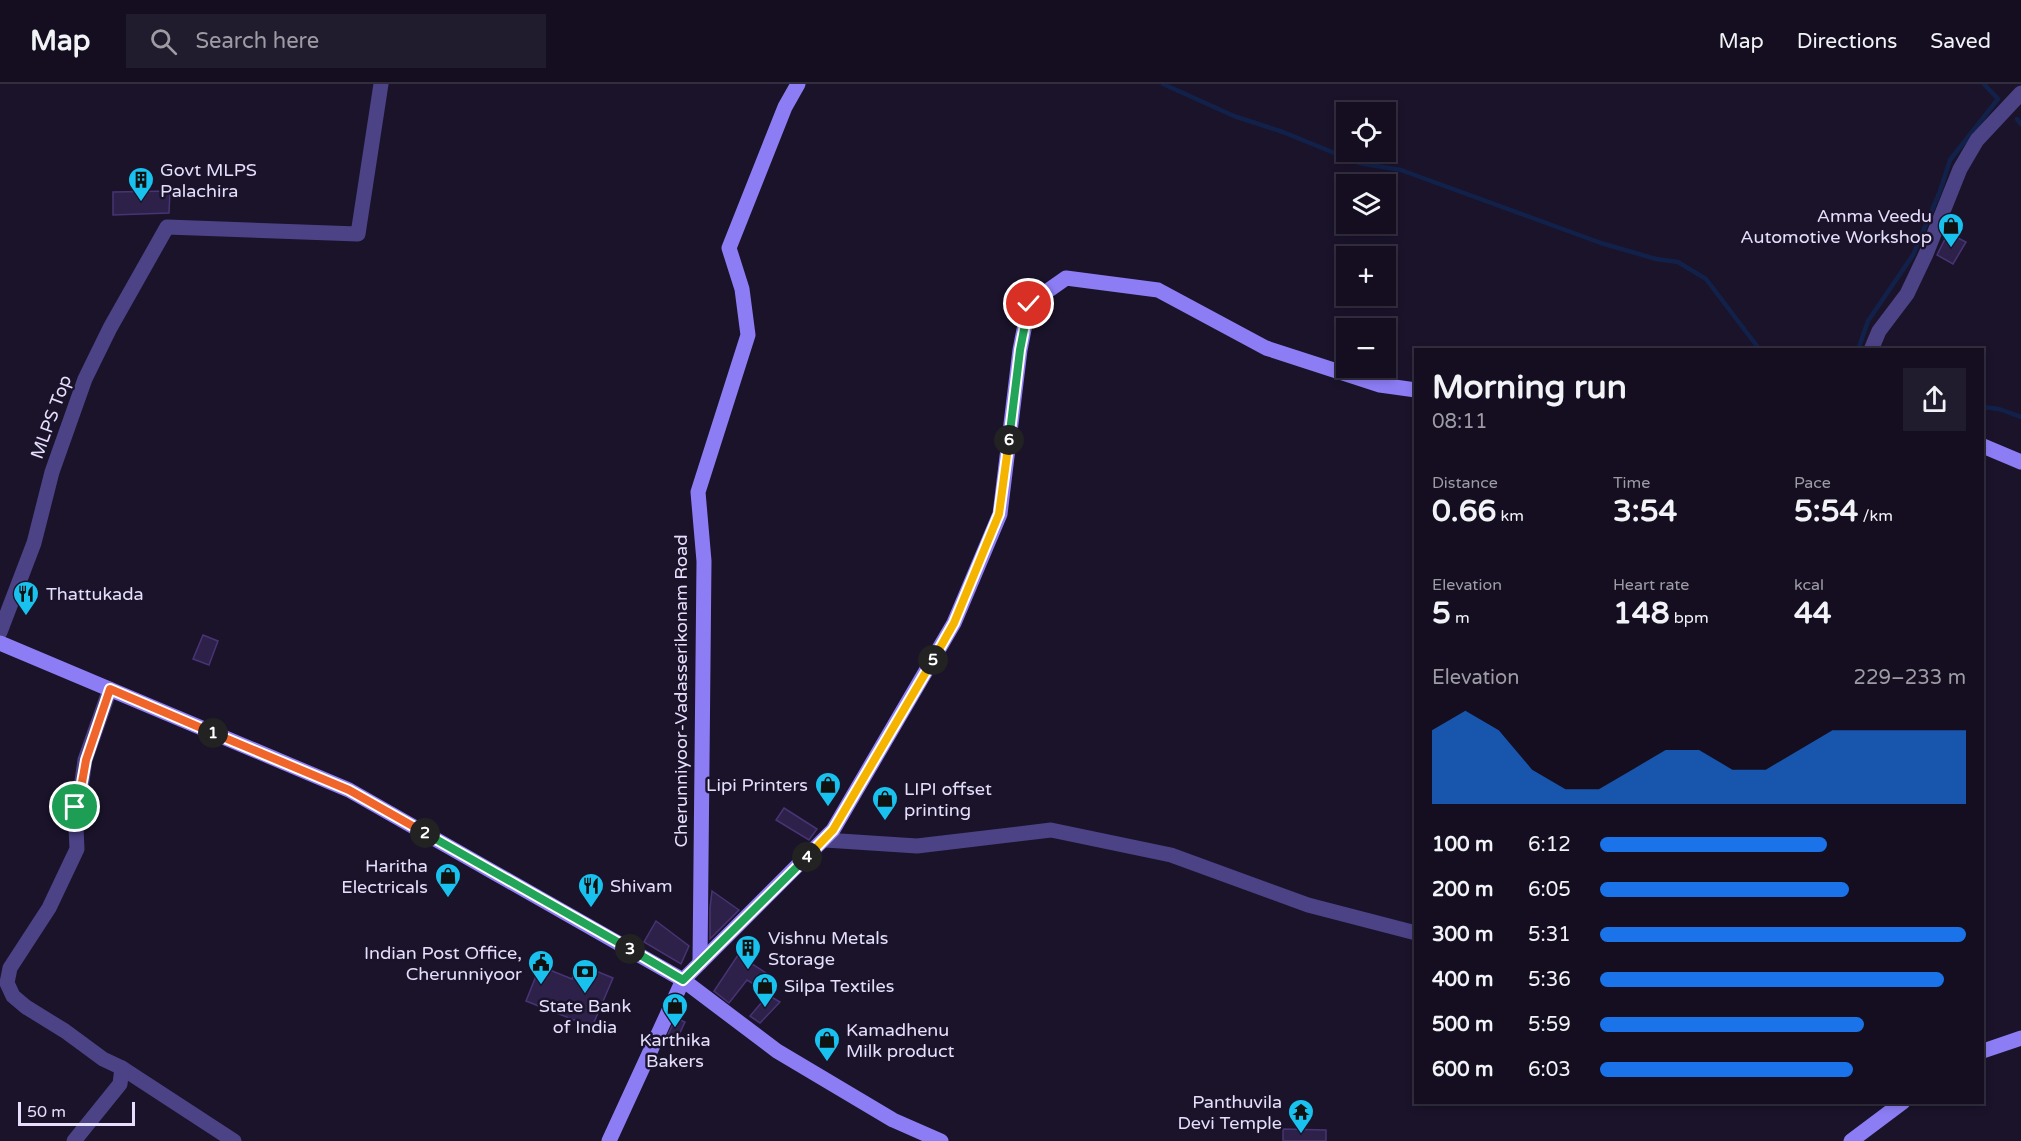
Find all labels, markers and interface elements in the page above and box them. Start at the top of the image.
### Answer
search box [126,14,546,68]
text: Map [30,24,90,58]
icon: search [147,25,180,58]
text: Search here [195,28,319,54]
text: Map [1718,29,1764,54]
text: Directions [1797,29,1897,54]
text: Saved [1930,29,1991,54]
map controls [1336,102,1396,378]
button: locate [1336,102,1396,162]
place label: Govt MLPS Palachira [160,159,257,202]
building icon: Govt MLPS Palachira [126,165,156,203]
button: layers [1336,174,1396,234]
place label: Amma Veedu Automotive Workshop [1740,205,1932,248]
shop icon: Amma Veedu Automotive Workshop [1936,211,1966,249]
button: + [1336,246,1396,306]
pin [1003,278,1054,329]
icon: check [1012,287,1045,320]
button: − [1336,318,1396,378]
text: Morning run [1432,368,1627,407]
button: share [1903,368,1966,431]
street label: MLPS Top [26,372,76,462]
text: 08:11 [1432,410,1487,434]
pin: 6 [994,425,1024,455]
text: 6 [1004,430,1014,450]
text: Distance [1432,473,1498,493]
text: Time [1613,473,1650,493]
text: Pace [1794,473,1831,493]
text: 0.66 [1432,493,1496,530]
text: 3:54 [1613,493,1677,530]
text: 5:54 [1794,493,1858,530]
text: km [1496,506,1524,526]
text: /km [1858,506,1893,526]
street label: Cherunniyoor-Vadasserikonam Road [670,534,692,848]
text: Elevation [1432,575,1502,595]
text: Heart rate [1613,575,1689,595]
text: kcal [1794,575,1824,595]
restaurant icon: Thattukada [11,579,41,617]
place label: Thattukada [46,583,144,605]
text: 5 [1432,595,1451,632]
text: 148 [1613,595,1670,632]
text: 44 [1794,595,1832,632]
text: m [1451,608,1470,628]
text: bpm [1670,608,1709,628]
pin: 5 [918,645,948,675]
text: 5 [928,650,938,670]
text: Elevation [1432,666,1519,690]
text: 229–233 m [1853,666,1966,690]
pin: 1 [198,718,228,748]
text: 1 [208,723,218,743]
shop icon: Lipi Printers [813,770,843,808]
place label: Lipi Printers [706,774,808,796]
place label: LIPI offset printing [904,778,992,821]
pin [49,781,100,832]
shop icon: LIPI offset printing [870,784,900,822]
icon: arrive [58,790,91,823]
pin: 2 [410,818,440,848]
text: 2 [420,823,430,843]
text: 100 m [1432,833,1493,857]
text: 6:12 [1528,833,1571,857]
pin: 4 [792,842,822,872]
text: 4 [802,847,812,867]
place label: Haritha Electricals [341,855,428,898]
shop icon: Haritha Electricals [433,861,463,899]
restaurant icon: Shivam [576,871,606,909]
place label: Shivam [610,875,672,897]
text: 200 m [1432,878,1493,902]
text: 6:05 [1528,878,1571,902]
text: 300 m [1432,923,1493,947]
text: 5:31 [1528,923,1571,947]
place label: Vishnu Metals Storage [768,927,888,970]
building icon: Vishnu Metals Storage [733,933,763,971]
pin: 3 [615,934,645,964]
text: 3 [625,939,635,959]
place label: Indian Post Office, Cherunniyoor [364,942,522,985]
public building icon: Indian Post Office, Cherunniyoor [526,948,556,986]
bank icon: State Bank of India [570,957,600,995]
text: 400 m [1432,968,1493,992]
text: 5:36 [1528,968,1571,992]
shop icon: Silpa Textiles [750,971,780,1009]
place label: Silpa Textiles [784,975,894,997]
shop icon: Karthika Bakers [660,991,690,1029]
place label: State Bank of India [539,995,631,1038]
text: 500 m [1432,1013,1493,1037]
text: 5:59 [1528,1013,1571,1037]
place label: Kamadhenu Milk product [846,1019,955,1062]
shop icon: Kamadhenu Milk product [812,1025,842,1063]
place label: Karthika Bakers [639,1029,711,1072]
text: 600 m [1432,1058,1493,1082]
text: 6:03 [1528,1058,1571,1082]
place label: Panthuvila Devi Temple [1177,1091,1282,1134]
temple icon: Panthuvila Devi Temple [1286,1097,1316,1135]
scale bar [18,1099,135,1126]
text: 50 m [27,1102,66,1122]

